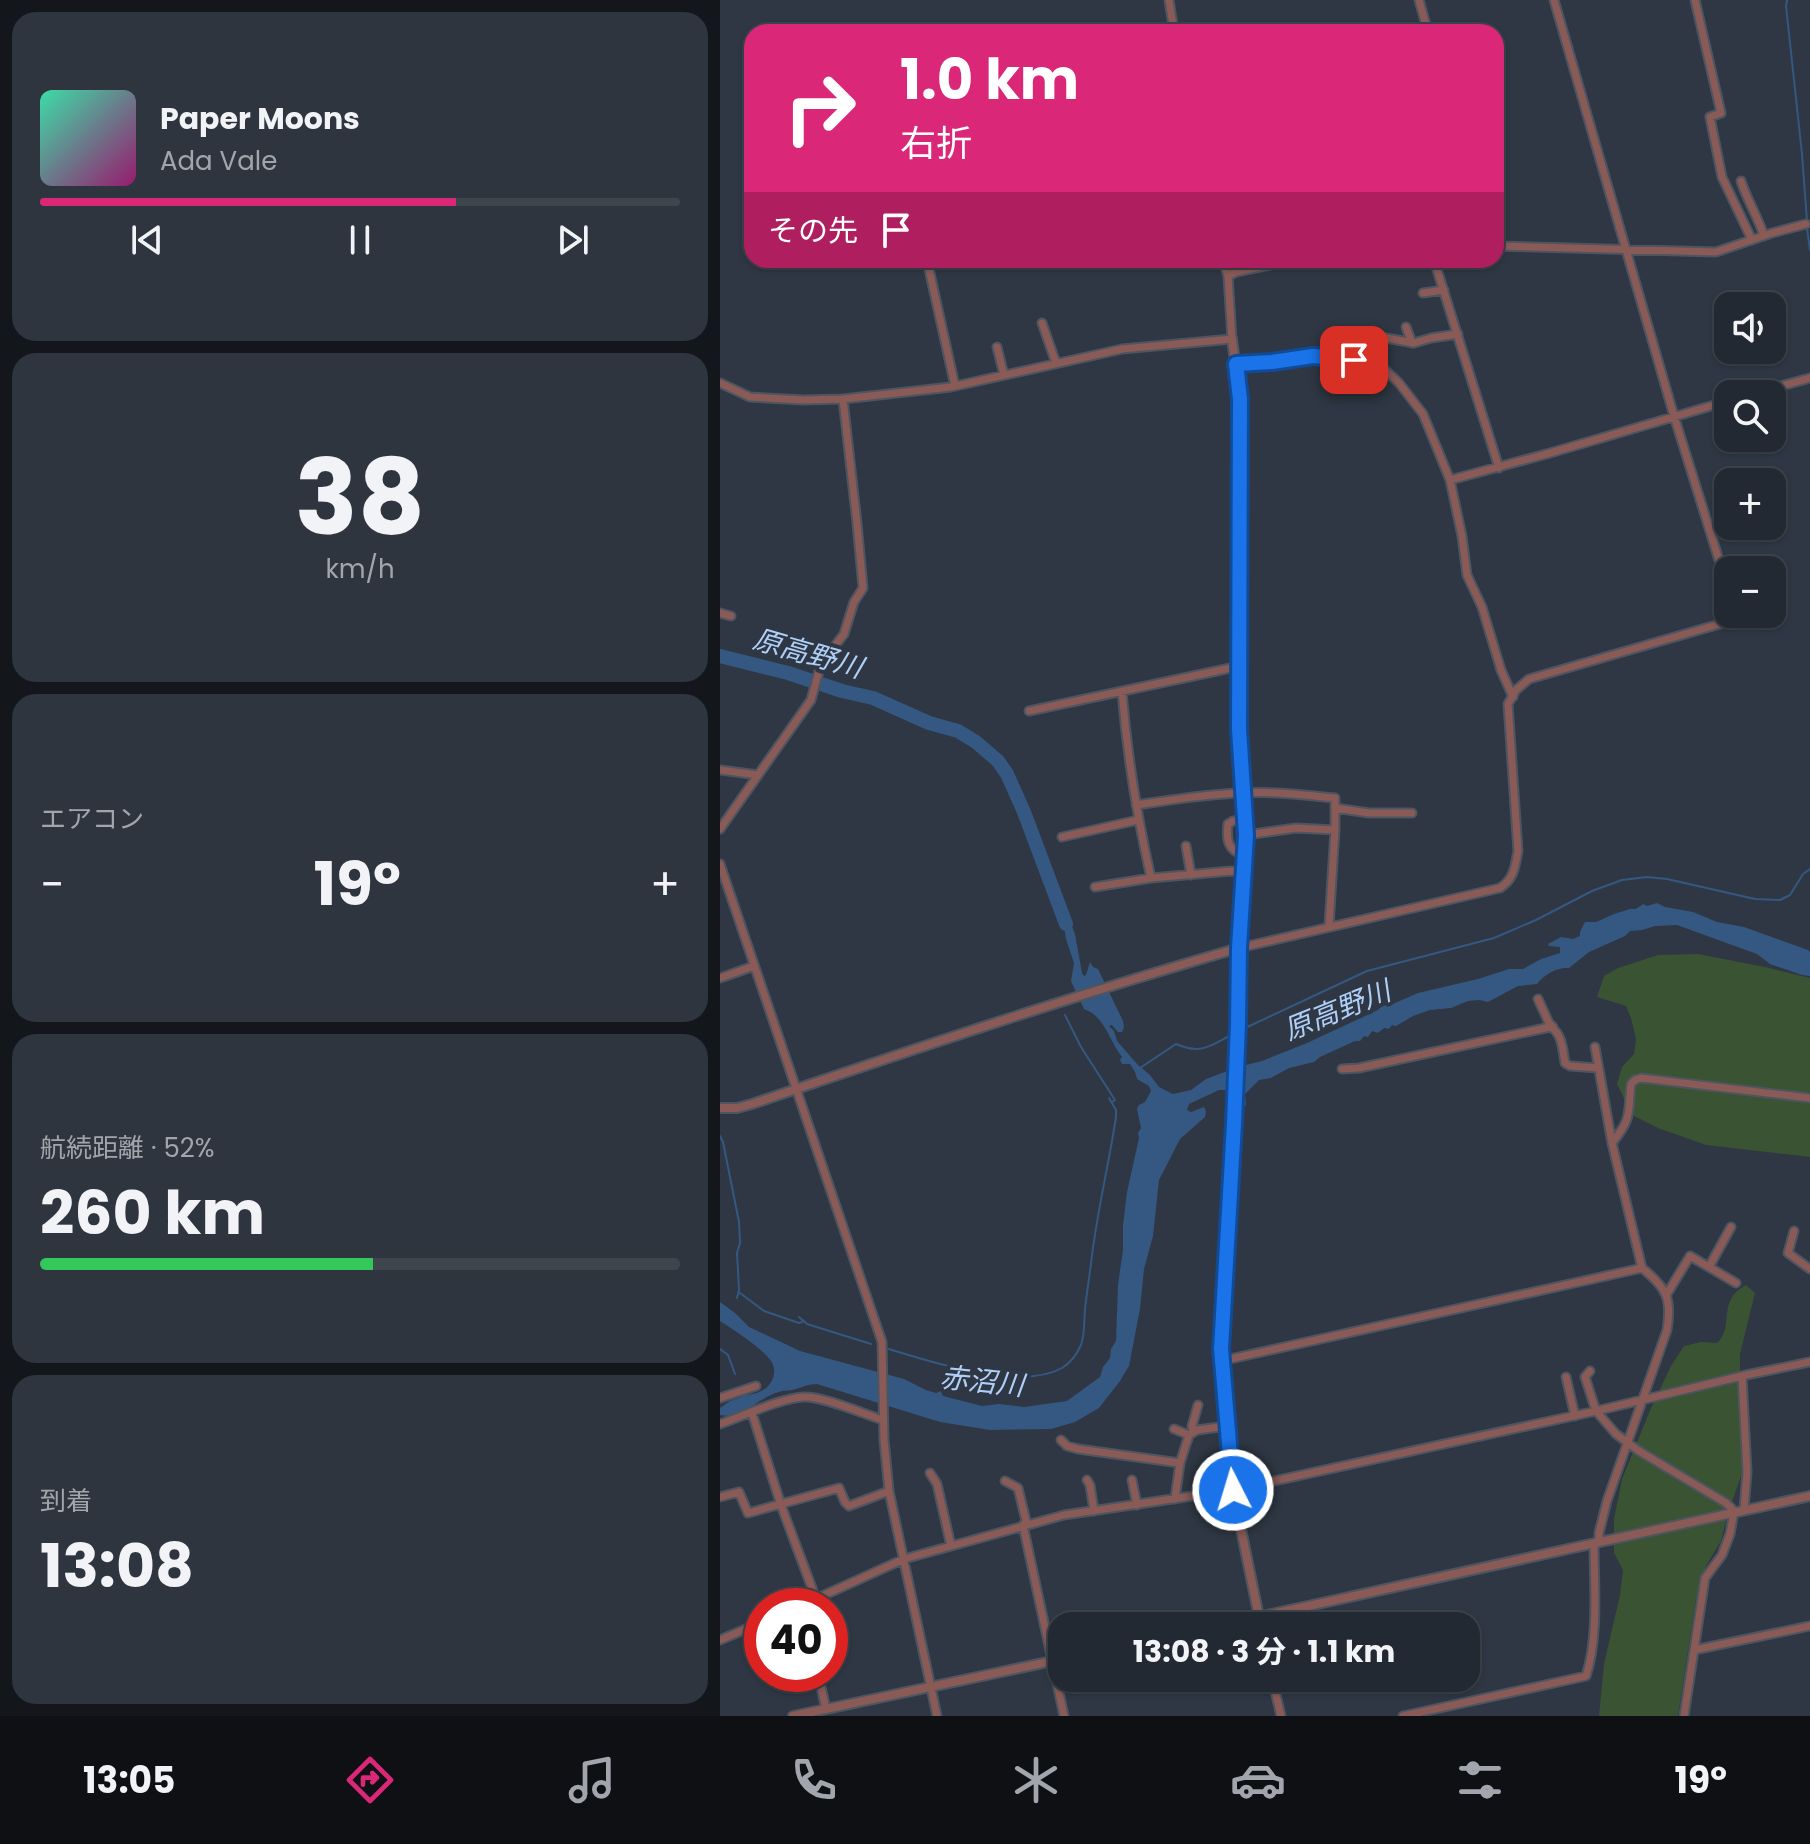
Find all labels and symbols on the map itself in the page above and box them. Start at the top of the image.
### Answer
pin [1320,326,1388,394]
water label: 原高野川 [749,619,870,688]
water label: 原高野川 [1278,970,1399,1050]
water label: 赤沼川 [938,1358,1029,1406]
position arrow [1191,1448,1275,1532]
speed limit sign: 40 [744,1588,848,1692]

